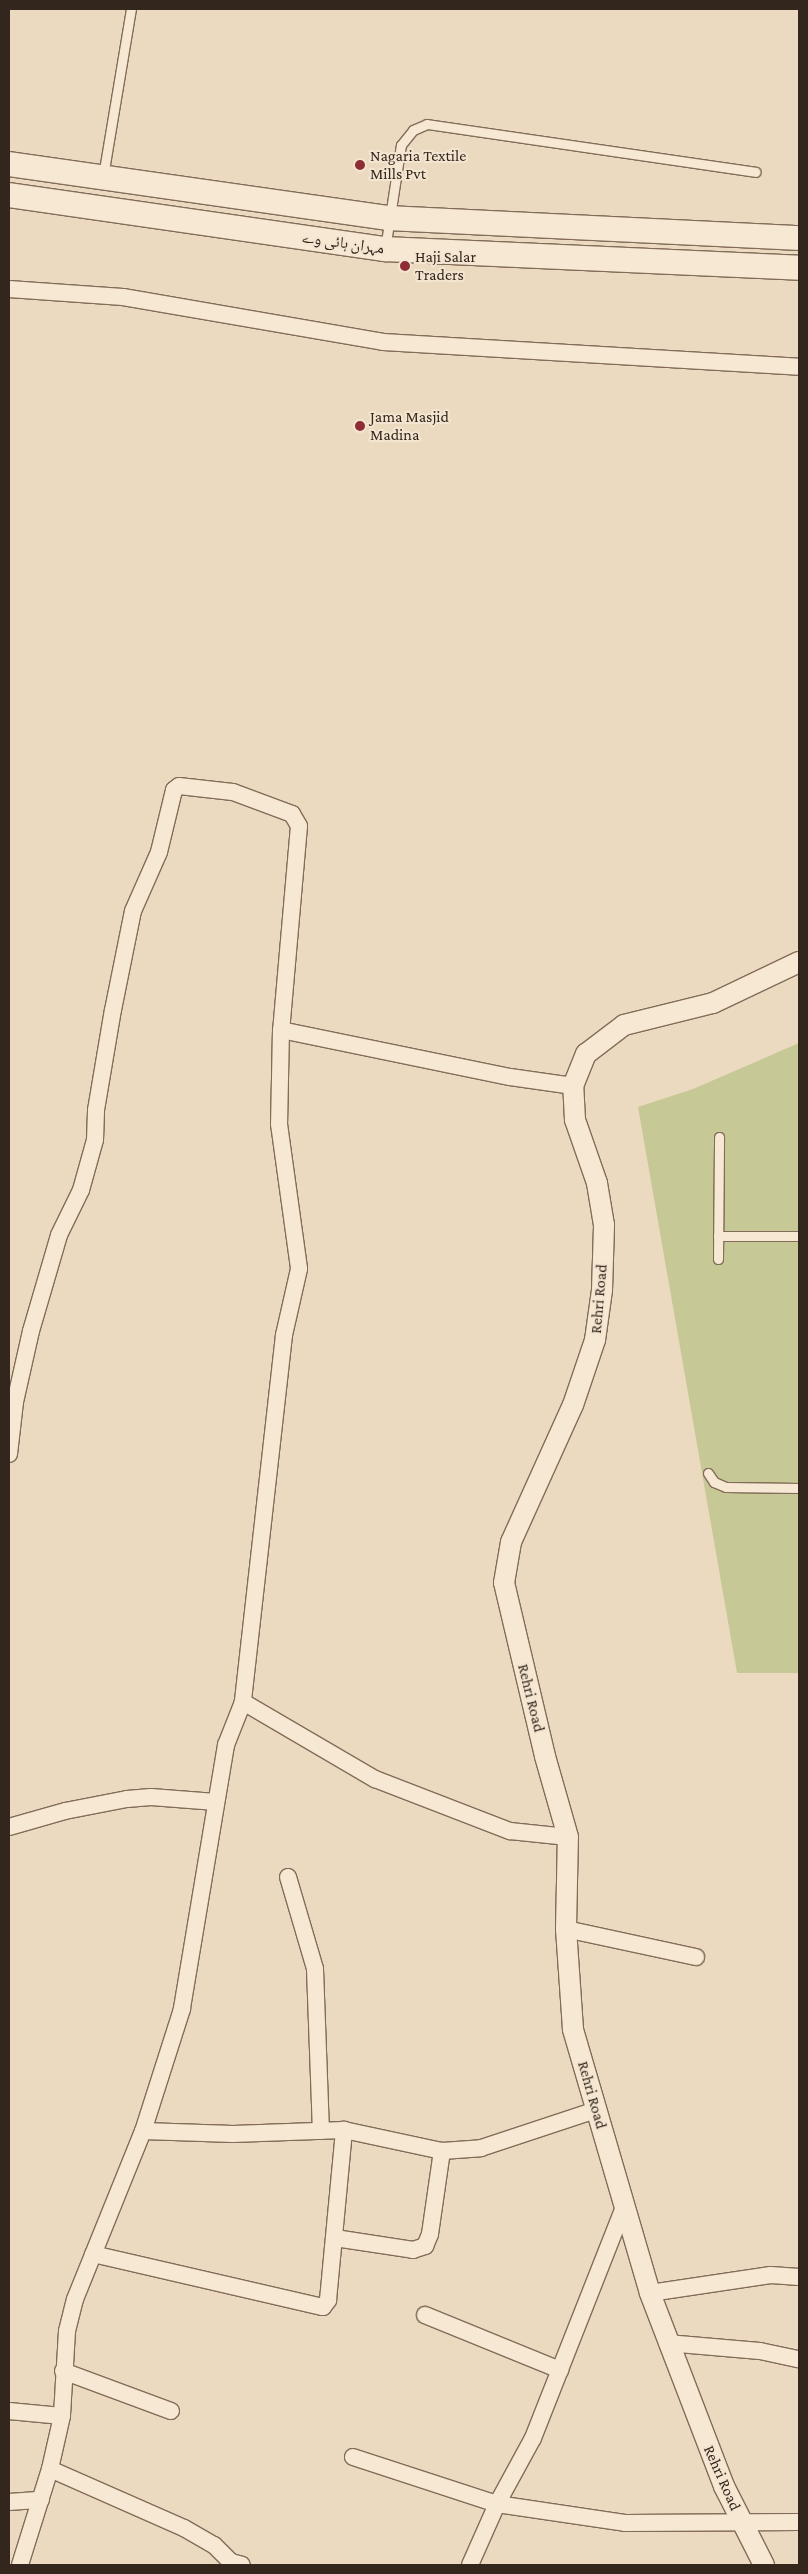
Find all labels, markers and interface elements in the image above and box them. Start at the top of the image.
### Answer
place label: Nagaria Textile Mills Pvt [370,146,466,184]
marker: Nagaria Textile Mills Pvt [354,159,366,171]
street label: مہران ہائی وے [301,228,385,258]
place label: Haji Salar Traders [415,247,476,285]
marker: Haji Salar Traders [399,260,411,272]
place label: Jama Masjid Madina [370,407,449,445]
marker: Jama Masjid Madina [354,420,366,432]
street label: Rehri Road [586,1263,612,1335]
street label: Rehri Road [513,1662,549,1734]
street label: Rehri Road [573,2059,611,2131]
street label: Rehri Road [699,2442,745,2514]

